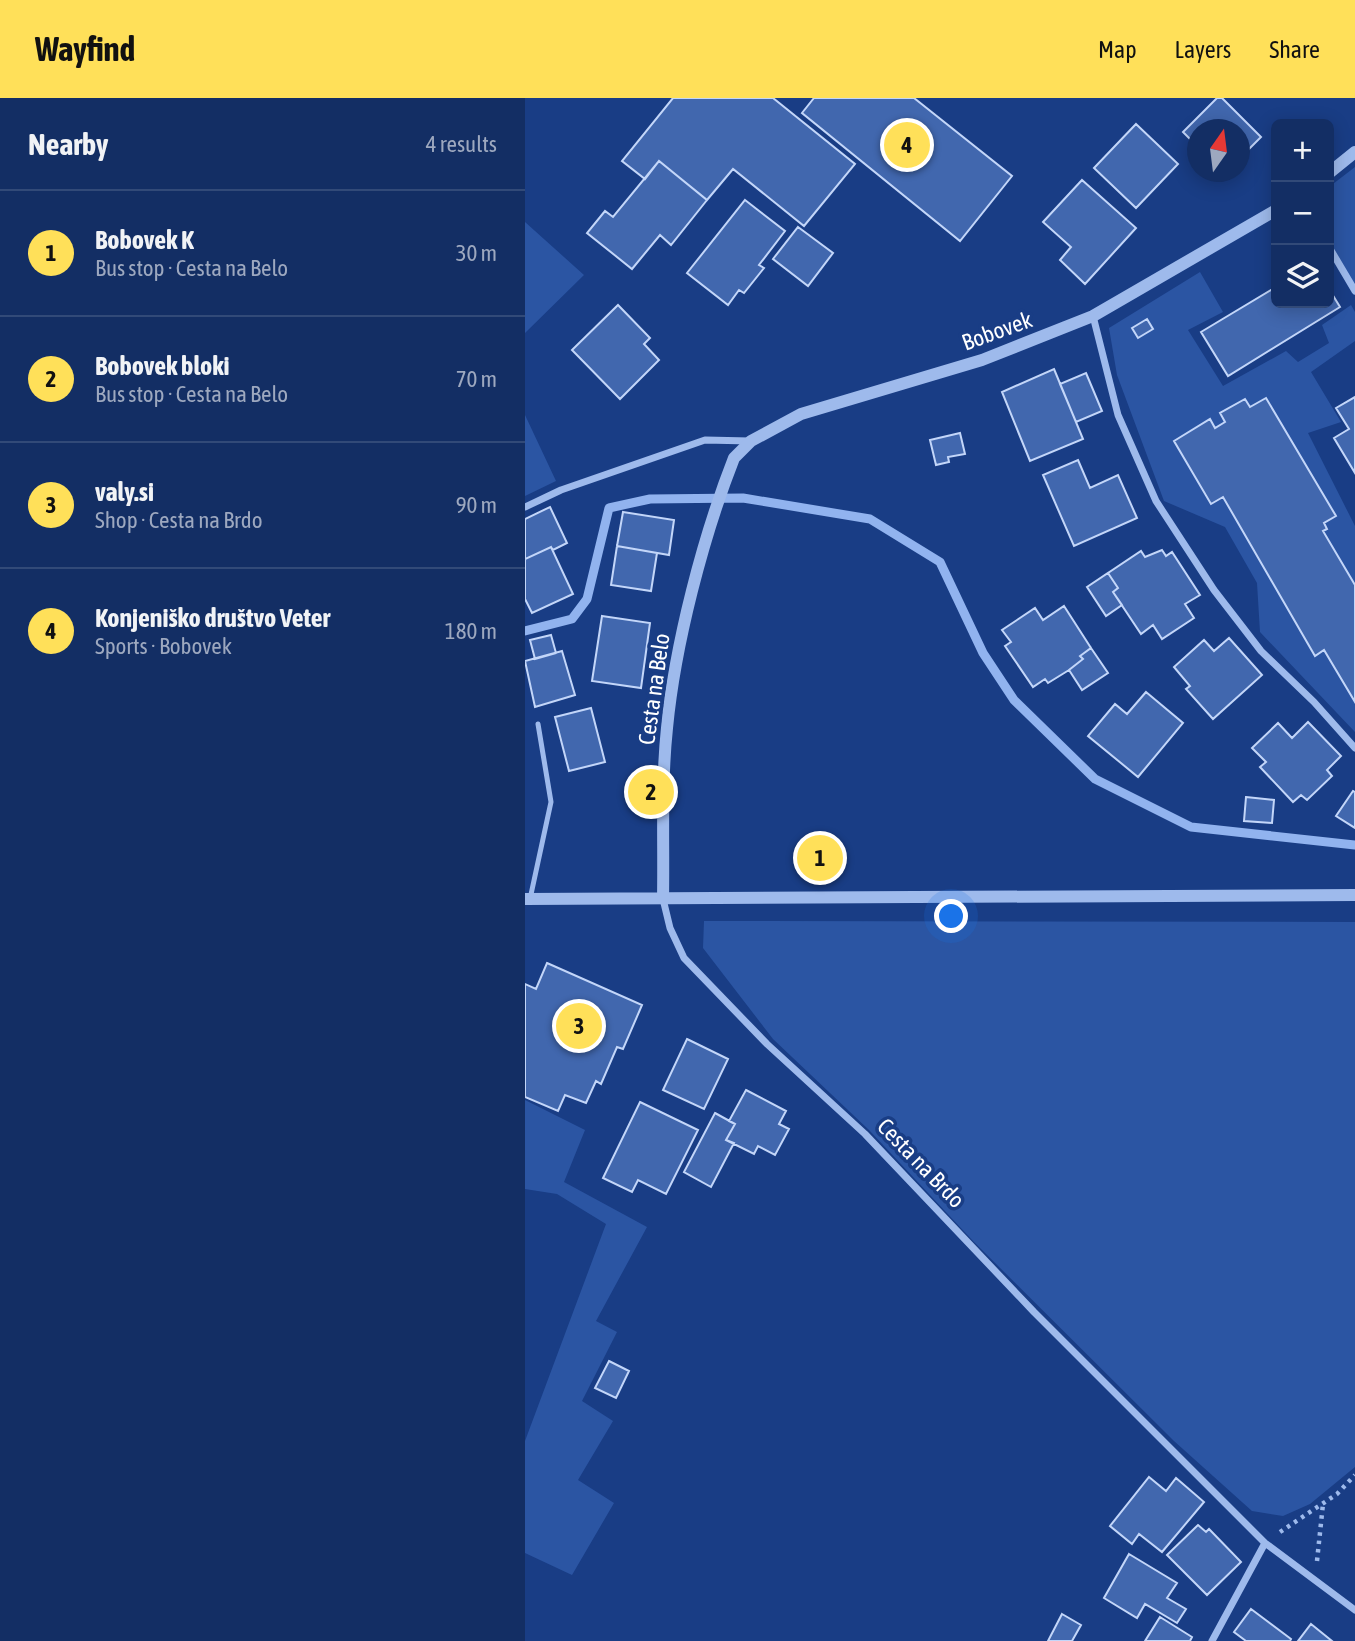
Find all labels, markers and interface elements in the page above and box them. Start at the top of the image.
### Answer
text: Wayfind [35,30,135,68]
text: Map [1098,36,1137,63]
text: Layers [1175,36,1231,63]
text: Share [1269,36,1320,63]
pin: 4 [884,119,930,171]
north arrow [1187,119,1250,182]
map controls [1271,119,1334,308]
button: + [1271,119,1334,182]
text: Nearby [28,127,108,161]
text: 4 results [426,131,497,157]
button: − [1271,182,1334,245]
text: Bobovek K [95,225,194,255]
text: 1 [46,240,56,266]
text: 30 m [456,240,497,266]
button: layers [1271,245,1334,308]
text: Bus stop · Cesta na Belo [95,255,288,281]
street label: Bobovek [958,306,1036,356]
text: Bobovek bloki [95,351,230,381]
text: 2 [46,366,56,392]
text: 70 m [456,366,497,392]
text: Bus stop · Cesta na Belo [95,381,288,407]
text: valy.si [95,477,154,507]
text: 3 [46,492,56,518]
text: 90 m [456,492,497,518]
text: Shop · Cesta na Brdo [95,507,263,533]
text: Konjeniško društvo Veter [95,603,330,633]
text: 4 [46,618,56,644]
text: 180 m [445,618,497,644]
street label: Cesta na Belo [633,632,675,746]
text: Sports · Bobovek [95,633,232,659]
pin: 2 [628,766,674,818]
pin: 1 [797,832,843,884]
your location [934,899,968,933]
pin: 3 [556,1000,602,1052]
street label: Cesta na Brdo [872,1113,970,1213]

